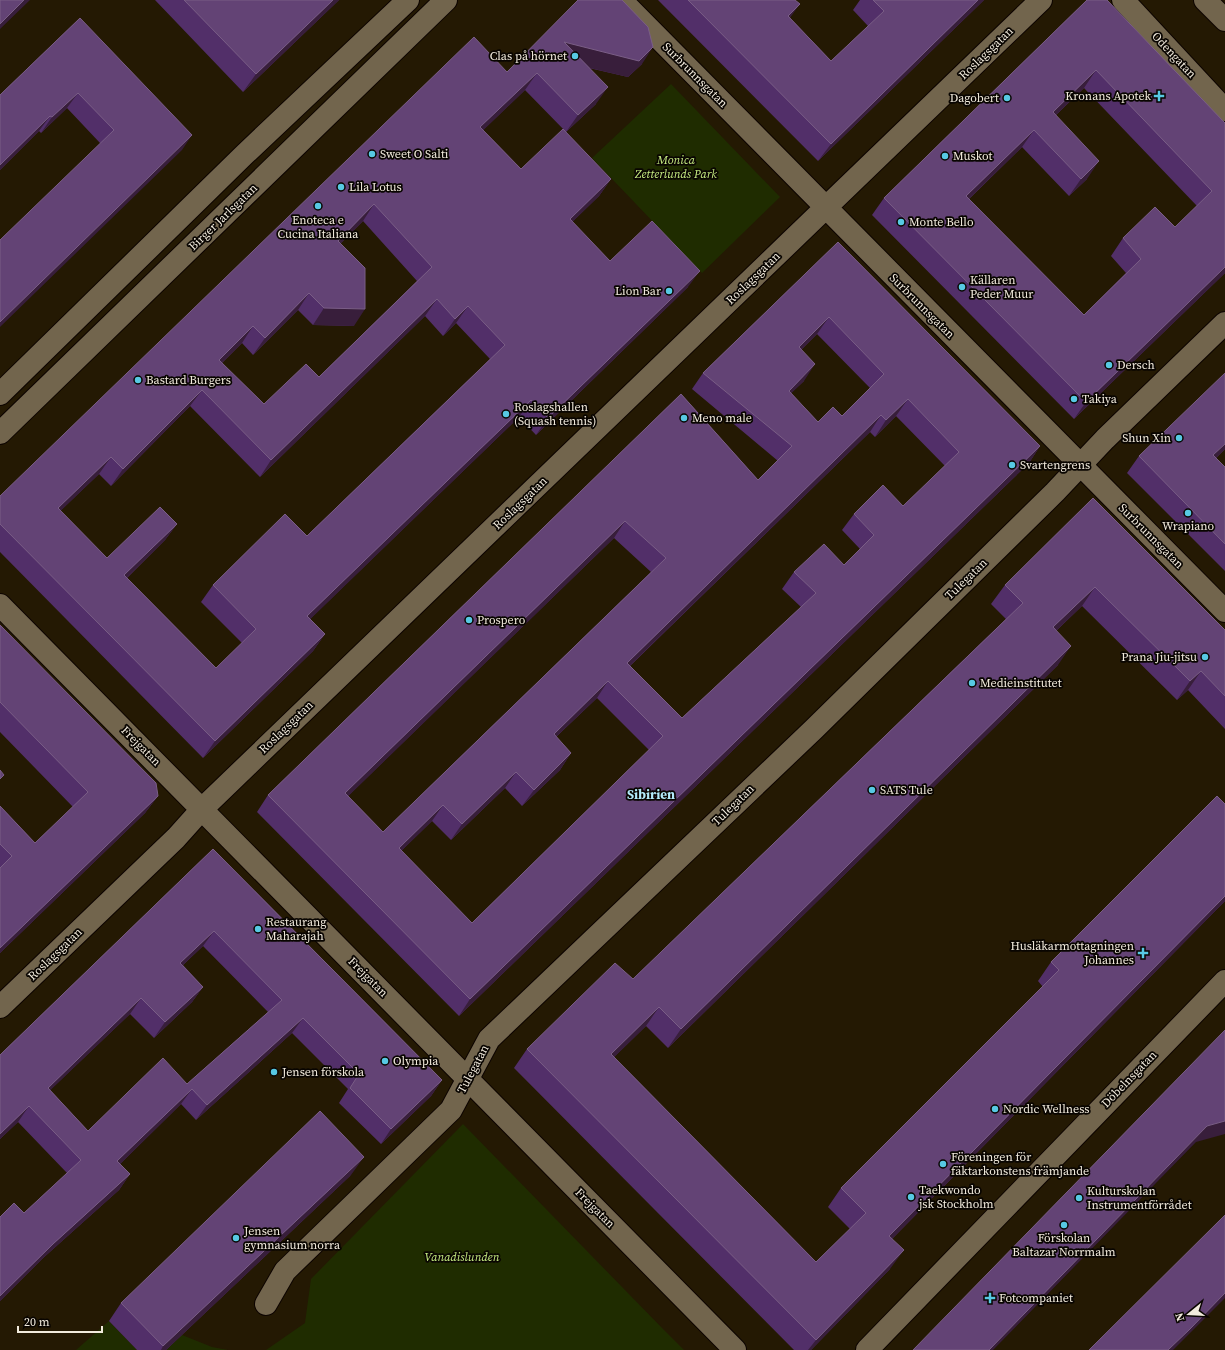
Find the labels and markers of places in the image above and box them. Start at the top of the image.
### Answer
place label: Clas på hörnet [490,48,567,64]
marker: Clas på hörnet [570,51,580,61]
place label: Kronans Apotek [1065,88,1151,104]
place label: Dagobert [950,90,999,106]
marker: Kronans Apotek [1154,91,1164,101]
marker: Dagobert [1002,93,1012,103]
place label: Sweet O Salti [380,146,449,162]
place label: Muskot [953,148,992,164]
marker: Sweet O Salti [367,149,377,159]
marker: Muskot [940,151,950,161]
place label: Lila Lotus [349,179,402,195]
marker: Lila Lotus [336,182,346,192]
marker: Enoteca e Cucina Italiana [313,201,323,211]
place label: Enoteca e Cucina Italiana [278,212,359,242]
place label: Monte Bello [909,214,974,230]
marker: Monte Bello [896,217,906,227]
place label: Källaren Peder Muur [970,272,1033,302]
marker: Källaren Peder Muur [957,282,967,292]
place label: Lion Bar [615,283,661,299]
marker: Lion Bar [664,286,674,296]
place label: Dersch [1117,357,1155,373]
marker: Dersch [1104,360,1114,370]
place label: Bastard Burgers [146,372,231,388]
marker: Bastard Burgers [133,375,143,385]
place label: Takiya [1082,391,1118,407]
marker: Takiya [1069,394,1079,404]
place label: Roslagshallen (Squash tennis) [514,399,596,429]
marker: Roslagshallen (Squash tennis) [501,409,511,419]
place label: Meno male [692,410,752,426]
marker: Meno male [679,413,689,423]
place label: Shun Xin [1122,430,1171,446]
marker: Shun Xin [1174,433,1184,443]
place label: Svartengrens [1020,457,1090,473]
marker: Svartengrens [1007,460,1017,470]
marker: Wrapiano [1183,508,1193,518]
place label: Wrapiano [1162,518,1215,534]
place label: Prospero [477,612,526,628]
marker: Prospero [464,615,474,625]
place label: Prana Jiu-jitsu [1121,649,1197,665]
marker: Prana Jiu-jitsu [1200,652,1210,662]
place label: Medieinstitutet [980,675,1062,691]
marker: Medieinstitutet [967,678,977,688]
place label: SATS Tule [880,782,933,798]
marker: SATS Tule [867,785,877,795]
place label: Restaurang Maharajah [266,914,327,944]
marker: Restaurang Maharajah [253,924,263,934]
place label: Husläkarmottagningen Johannes [1010,938,1134,968]
marker: Husläkarmottagningen Johannes [1137,947,1149,959]
place label: Olympia [393,1053,439,1069]
marker: Olympia [380,1056,390,1066]
place label: Jensen förskola [281,1064,365,1080]
marker: Jensen förskola [269,1067,279,1077]
place label: Nordic Wellness [1003,1101,1090,1117]
marker: Nordic Wellness [990,1104,1000,1114]
place label: Föreningen för fäktarkonstens främjande [951,1149,1089,1179]
marker: Föreningen för fäktarkonstens främjande [938,1159,948,1169]
place label: Taekwondo jsk Stockholm [918,1182,994,1212]
place label: Kulturskolan Instrumentförrådet [1087,1183,1192,1213]
marker: Taekwondo jsk Stockholm [906,1192,916,1202]
marker: Kulturskolan Instrumentförrådet [1074,1193,1084,1203]
marker: Förskolan Baltazar Norrmalm [1059,1220,1069,1230]
place label: Jensen gymnasium norra [243,1223,341,1253]
place label: Förskolan Baltazar Norrmalm [1012,1230,1116,1260]
marker: Jensen gymnasium norra [231,1233,241,1243]
place label: Fotcompaniet [999,1290,1073,1306]
marker: Fotcompaniet [984,1292,996,1304]

